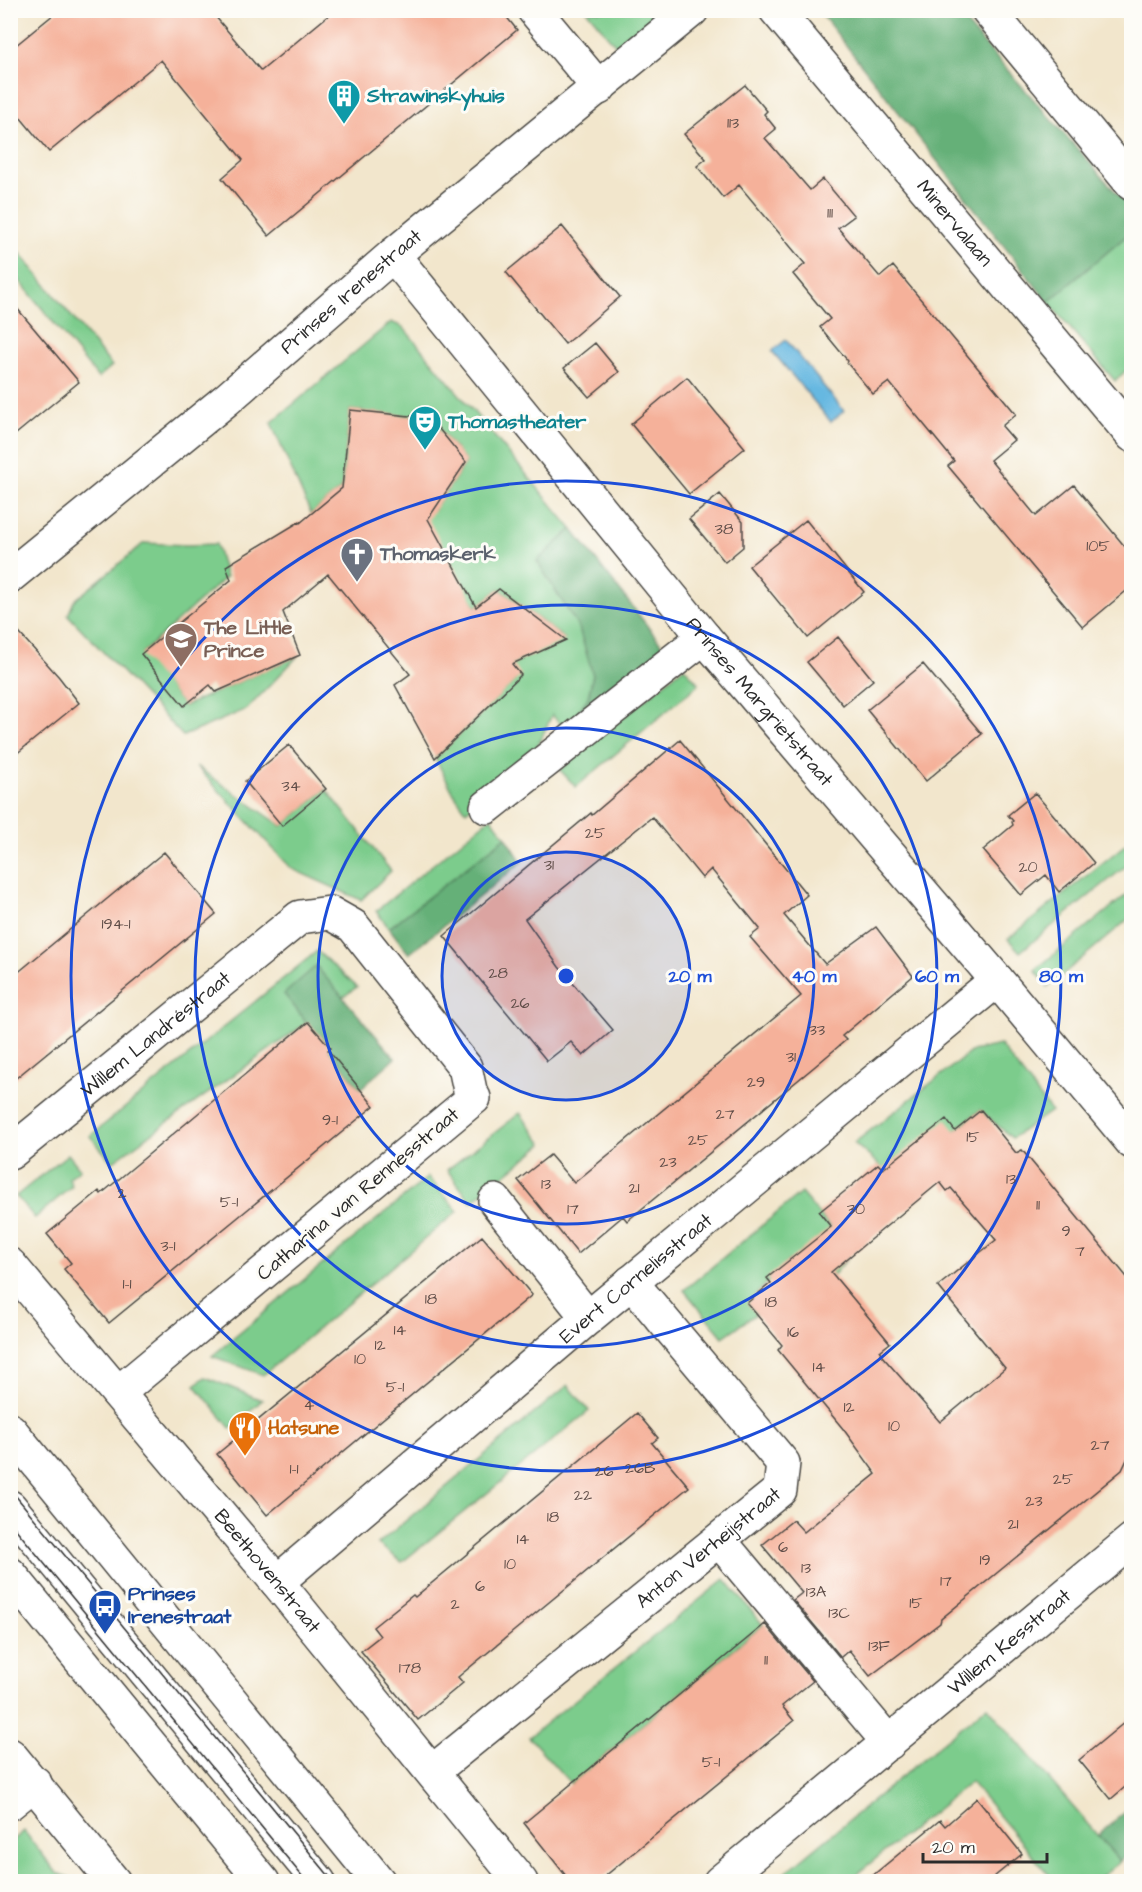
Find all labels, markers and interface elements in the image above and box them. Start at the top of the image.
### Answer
building icon: Strawinskyhuis [326,78,362,125]
place label: Strawinskyhuis [366,82,505,111]
house number: 113 [727,112,739,134]
street label: Minervalaan [910,174,999,273]
house number: 111 [827,202,833,224]
street label: Prinses Irenestraat [274,223,428,361]
theatre icon: Thomastheater [407,404,443,451]
place label: Thomastheater [447,408,587,436]
house number: 38 [715,518,733,540]
house number: 105 [1086,535,1110,557]
church icon: Thomaskerk [339,536,375,583]
place label: Thomaskerk [379,540,497,568]
street label: Prinses Margrietstraat [679,611,840,793]
place label: The Little Prince [203,614,292,665]
school or university icon: The Little Prince [163,621,199,668]
house number: 34 [281,775,301,797]
house number: 25 [585,822,606,844]
house number: 31 [544,854,554,876]
house number: 20 [1018,856,1038,878]
house number: 194-1 [101,913,131,935]
house number: 28 [488,962,508,984]
text: 20 m [668,964,712,989]
text: 40 m [792,964,837,989]
text: 60 m [915,964,960,989]
text: 80 m [1039,964,1084,989]
street label: Willem Landréstraat [75,965,237,1104]
centre of rings [556,966,576,986]
house number: 26 [510,992,530,1014]
house number: 33 [809,1019,825,1041]
house number: 31 [786,1046,796,1068]
house number: 29 [747,1071,765,1093]
street label: Catharina van Rennesstraat [251,1101,465,1287]
house number: 27 [716,1103,735,1125]
house number: 9-1 [322,1109,338,1131]
house number: 15 [966,1126,980,1148]
house number: 25 [688,1129,709,1151]
house number: 23 [659,1151,677,1173]
house number: 13 [1006,1168,1016,1190]
house number: 13 [541,1173,551,1195]
house number: 21 [628,1177,640,1199]
house number: 2 [117,1182,127,1204]
house number: 5-1 [220,1191,238,1213]
house number: 11 [1036,1194,1040,1216]
house number: 17 [567,1198,579,1220]
house number: 30 [847,1198,865,1220]
street label: Evert Cornelisstraat [553,1207,719,1350]
house number: 9 [1061,1220,1071,1242]
house number: 3-1 [160,1235,176,1257]
house number: 7 [1075,1240,1085,1262]
house number: 1-1 [122,1273,132,1295]
house number: 18 [425,1288,437,1310]
house number: 18 [765,1291,777,1313]
house number: 14 [394,1319,407,1341]
house number: 16 [787,1321,799,1343]
house number: 12 [374,1334,386,1356]
house number: 10 [354,1348,366,1370]
house number: 14 [813,1356,826,1378]
house number: 5-1 [386,1376,404,1398]
house number: 4 [304,1394,315,1416]
house number: 12 [843,1396,855,1418]
restaurant icon: Hatsune [227,1410,263,1457]
place label: Hatsune [268,1414,340,1442]
house number: 10 [888,1415,900,1437]
house number: 27 [1091,1434,1110,1456]
house number: 26B [625,1457,656,1479]
house number: 1-1 [289,1458,299,1480]
house number: 26 [594,1460,614,1482]
house number: 25 [1053,1468,1074,1490]
street label: Anton Verheijstraat [630,1480,787,1615]
house number: 22 [574,1484,592,1506]
house number: 23 [1025,1490,1043,1512]
street label: Beethovenstraat [207,1503,327,1639]
house number: 18 [547,1506,559,1528]
house number: 21 [1007,1513,1019,1535]
house number: 14 [517,1528,530,1550]
house number: 6 [778,1536,788,1558]
house number: 19 [979,1549,991,1571]
house number: 10 [504,1553,516,1575]
house number: 13 [801,1557,811,1579]
house number: 17 [940,1570,952,1592]
house number: 6 [475,1575,485,1597]
place label: Prinses Irenestraat [128,1580,232,1631]
house number: 13A [806,1581,826,1603]
street label: Willem Kesstraat [941,1582,1077,1702]
bus stop icon: Prinses Irenestraat [87,1588,123,1635]
house number: 15 [909,1592,923,1614]
house number: 2 [450,1593,460,1615]
house number: 13C [828,1602,850,1624]
house number: 13F [868,1635,890,1657]
house number: 11 [764,1649,768,1671]
house number: 178 [399,1657,421,1679]
house number: 5-1 [702,1751,720,1773]
scale bar [923,1826,1048,1864]
text: 20 m [932,1835,975,1860]

